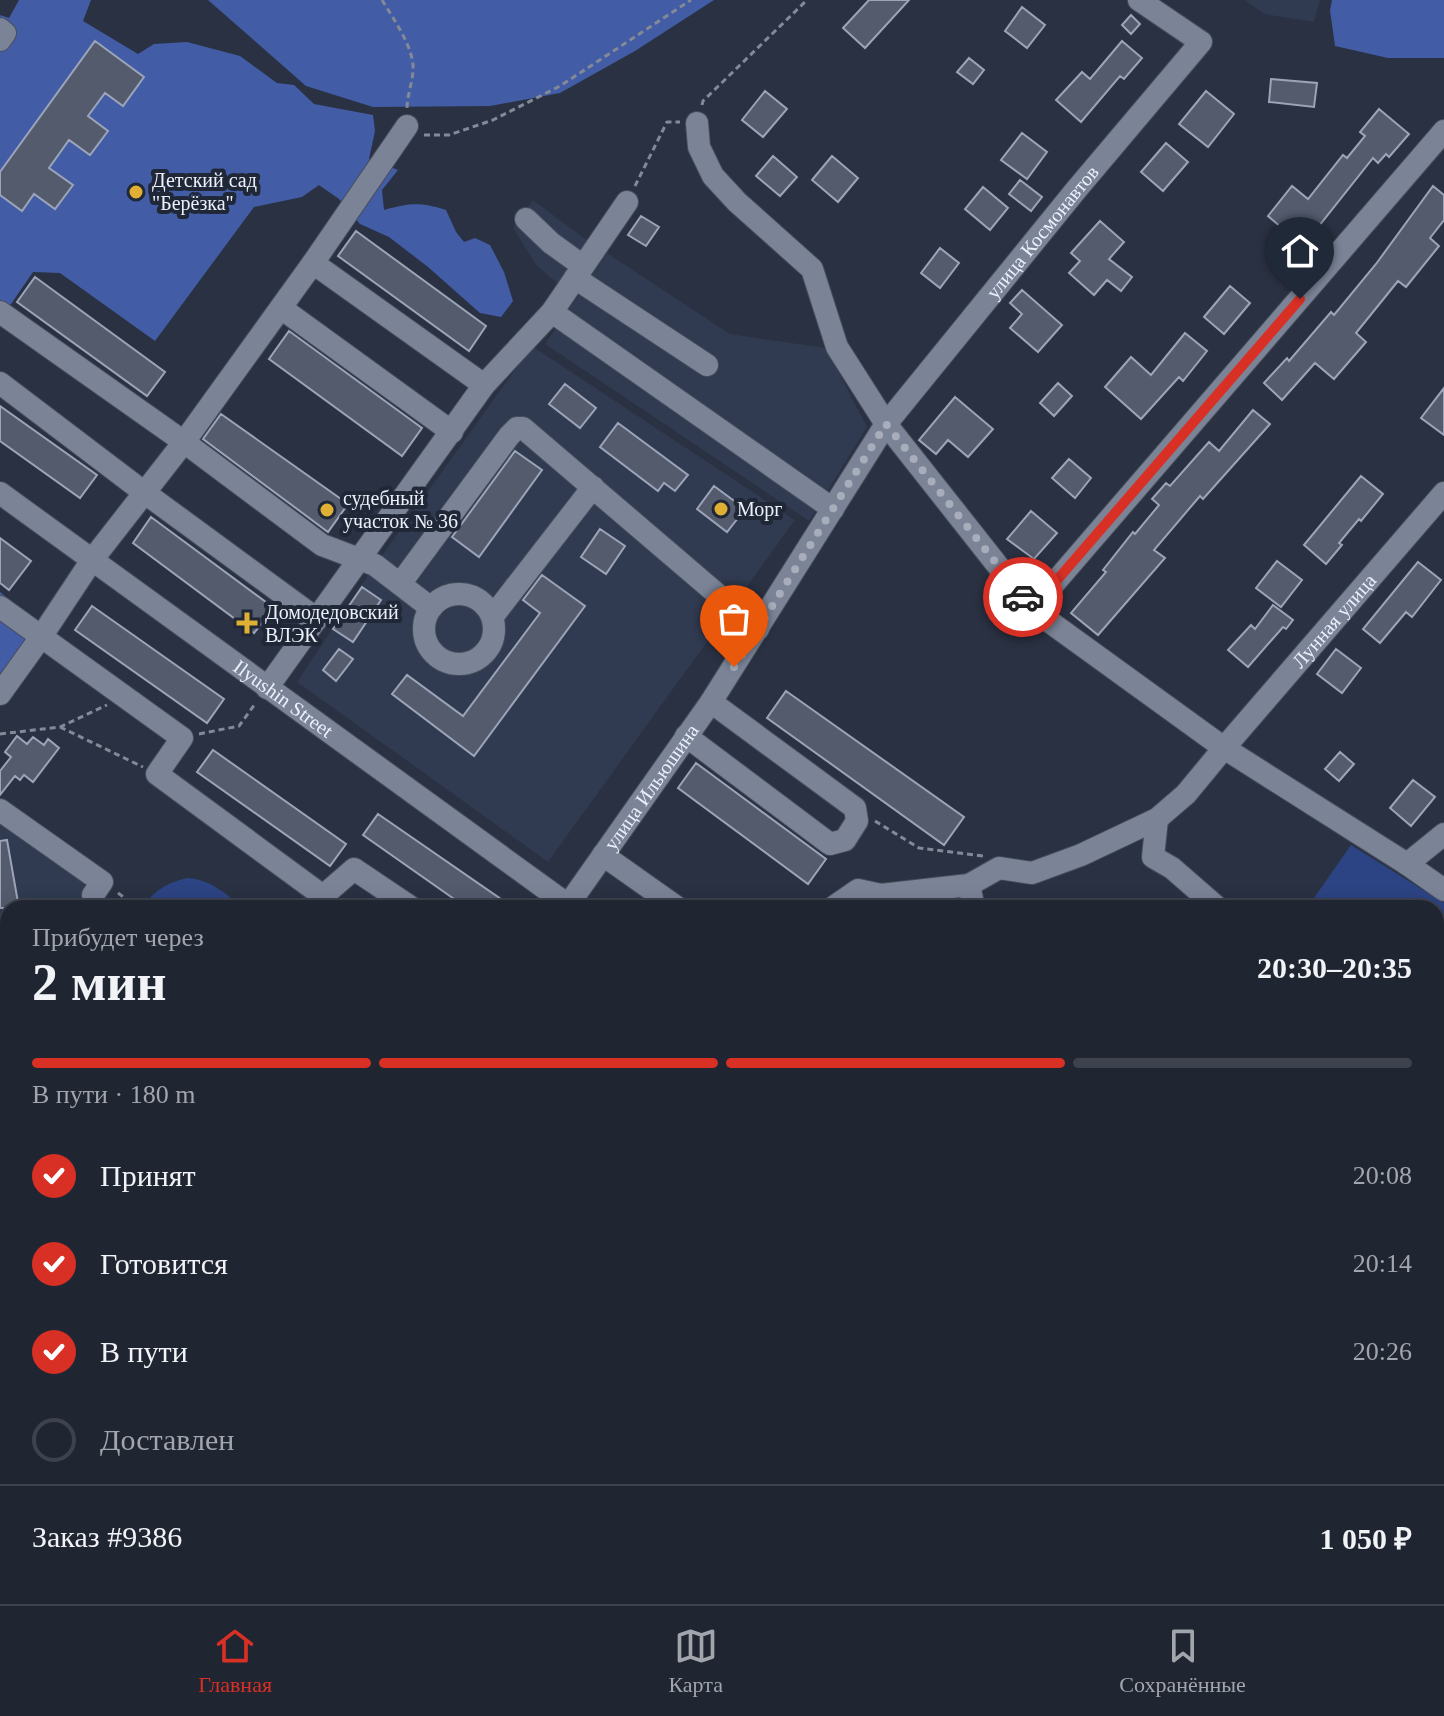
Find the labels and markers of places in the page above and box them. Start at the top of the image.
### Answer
place label: Детский сад "Берёзка" [152,169,257,215]
marker: Детский сад "Берёзка" [127,183,145,201]
pin [1266,217,1334,299]
place label: судебный участок № 36 [343,487,458,533]
place label: Морг [737,498,783,521]
marker: Морг [712,500,730,518]
marker: судебный участок № 36 [318,501,336,519]
pin [700,585,768,667]
place label: Домодедовский ВЛЭК [265,601,399,646]
marker: Домодедовский ВЛЭК [236,612,258,634]

